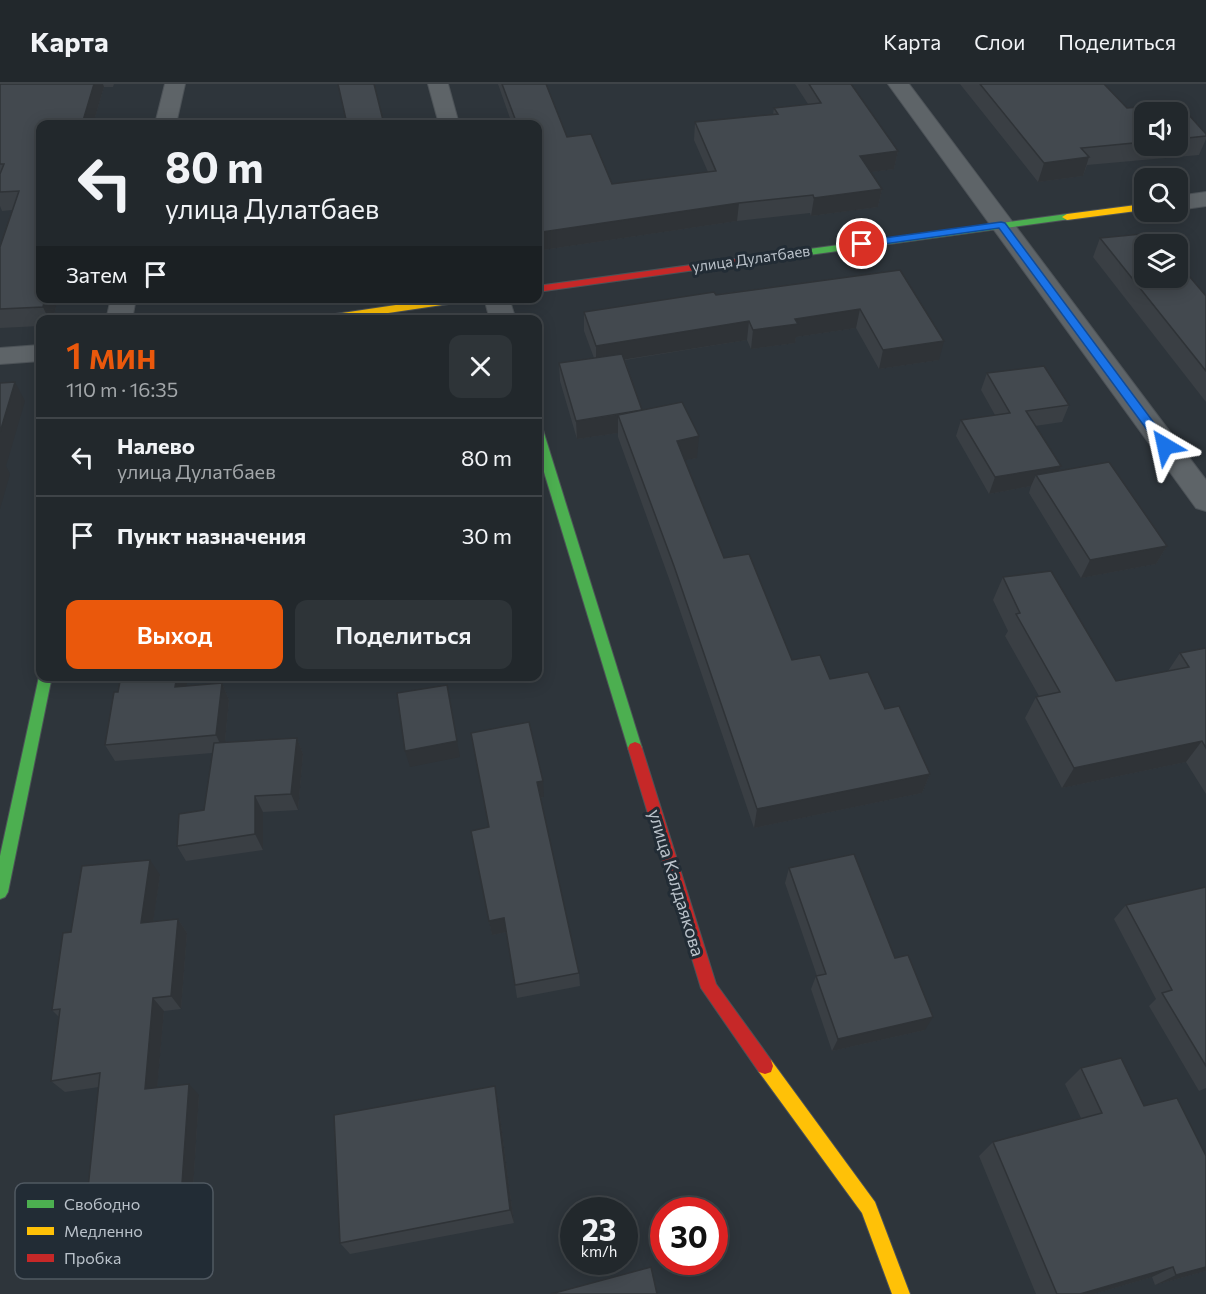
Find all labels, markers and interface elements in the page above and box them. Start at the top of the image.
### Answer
text: Карта [30,24,109,58]
text: Карта [883,29,941,54]
text: Слои [974,29,1025,54]
text: Поделиться [1058,29,1176,54]
map controls [1134,102,1188,288]
button: sound [1134,102,1188,156]
text: 80 m [165,140,264,192]
icon: left [66,144,144,222]
button: search [1134,168,1188,222]
text: улица Дулатбаев [165,192,379,225]
pin [836,218,887,269]
icon: arrive [845,227,878,260]
button: layers [1134,234,1188,288]
street label: улица Дулатбаев [691,241,811,275]
icon: arrive [139,258,172,291]
text: Затем [66,261,127,288]
text: 1 мин [66,332,157,376]
button: close [449,335,512,398]
text: 110 m · 16:35 [66,377,178,401]
position arrow [1133,414,1197,478]
text: Налево [117,432,195,459]
icon: left [66,441,99,474]
text: 80 m [461,444,512,471]
text: улица Дулатбаев [117,459,276,483]
icon: arrive [66,519,99,552]
text: Пункт назначения [117,522,306,549]
text: 30 m [462,522,512,549]
button: Выход [66,600,283,669]
button: Поделиться [295,600,512,669]
street label: улица Калдаякова [644,806,710,959]
legend [15,1183,213,1279]
text: Свободно [64,1194,140,1213]
speed limit sign: 30 [650,1197,728,1275]
text: 23 [582,1210,616,1247]
text: Медленно [64,1221,143,1240]
text: km/h [581,1242,617,1260]
text: Пробка [64,1248,121,1267]

